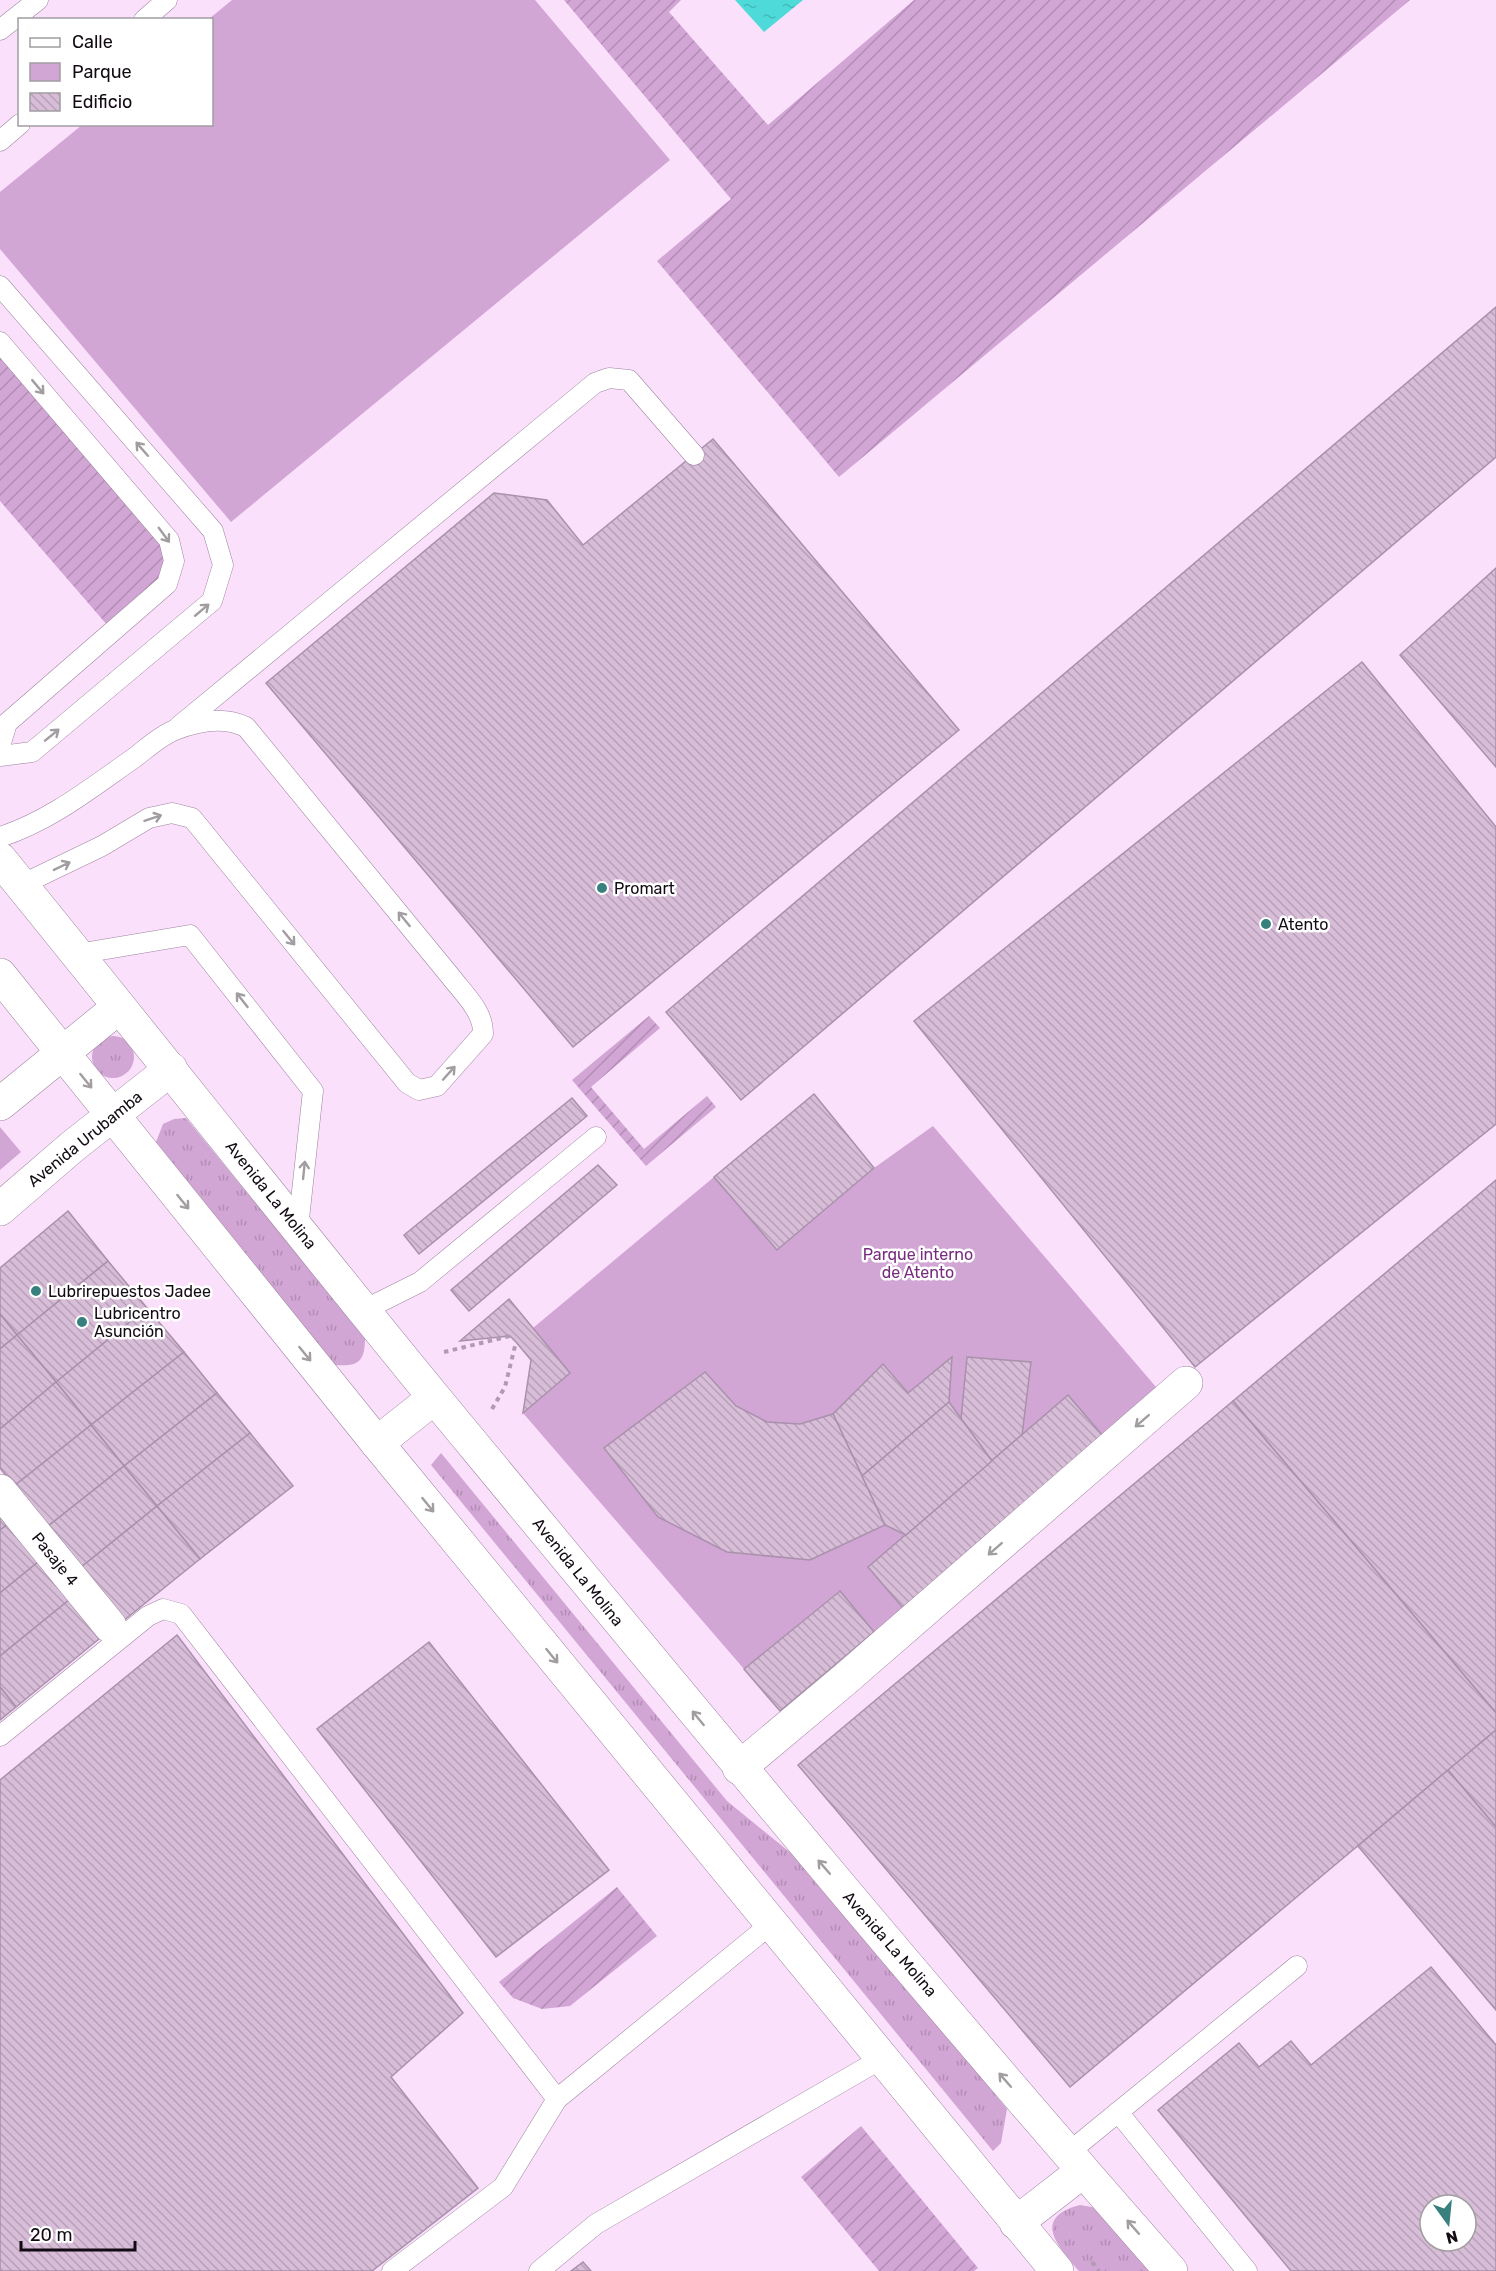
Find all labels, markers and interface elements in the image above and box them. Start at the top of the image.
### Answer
legend [18,18,213,126]
text: Calle [72,31,113,53]
text: Parque [72,61,132,83]
text: Edificio [72,91,132,113]
one-way arrow [31,379,45,394]
one-way arrow [135,442,149,457]
one-way arrow [158,527,170,543]
one-way arrow [194,603,209,617]
one-way arrow [44,729,60,742]
one-way arrow [143,812,162,823]
one-way arrow [52,859,70,871]
place label: Promart [614,879,675,898]
marker: Promart [595,881,609,895]
one-way arrow [397,911,410,927]
place label: Atento [1278,915,1329,934]
marker: Atento [1259,917,1273,931]
one-way arrow [283,929,296,945]
one-way arrow [235,993,248,1009]
one-way arrow [442,1066,456,1081]
one-way arrow [79,1073,92,1089]
street label: Avenida Urubamba [24,1087,146,1191]
street label: Avenida La Molina [222,1137,320,1253]
one-way arrow [299,1161,310,1180]
one-way arrow [177,1193,190,1209]
park label: Parque interno de Atento [863,1245,973,1282]
place label: Lubrirepuestos Jadee [48,1282,211,1301]
marker: Lubrirepuestos Jadee [29,1284,43,1298]
place label: Lubricentro Asunción [94,1304,181,1341]
marker: Lubricentro Asunción [75,1315,89,1329]
one-way arrow [299,1345,312,1361]
one-way arrow [1135,1414,1150,1428]
one-way arrow [421,1497,435,1512]
street label: Avenida La Molina [529,1514,627,1630]
street label: Pasaje 4 [28,1529,82,1589]
one-way arrow [988,1542,1003,1556]
one-way arrow [545,1648,558,1664]
one-way arrow [692,1710,705,1726]
one-way arrow [817,1860,831,1875]
street label: Avenida La Molina [839,1887,941,2001]
one-way arrow [999,2072,1013,2088]
north arrow [1418,2193,1478,2253]
scale bar [21,2214,135,2252]
one-way arrow [1126,2220,1140,2235]
text: 20 m [30,2224,72,2246]
text: N [1444,2226,1460,2248]

